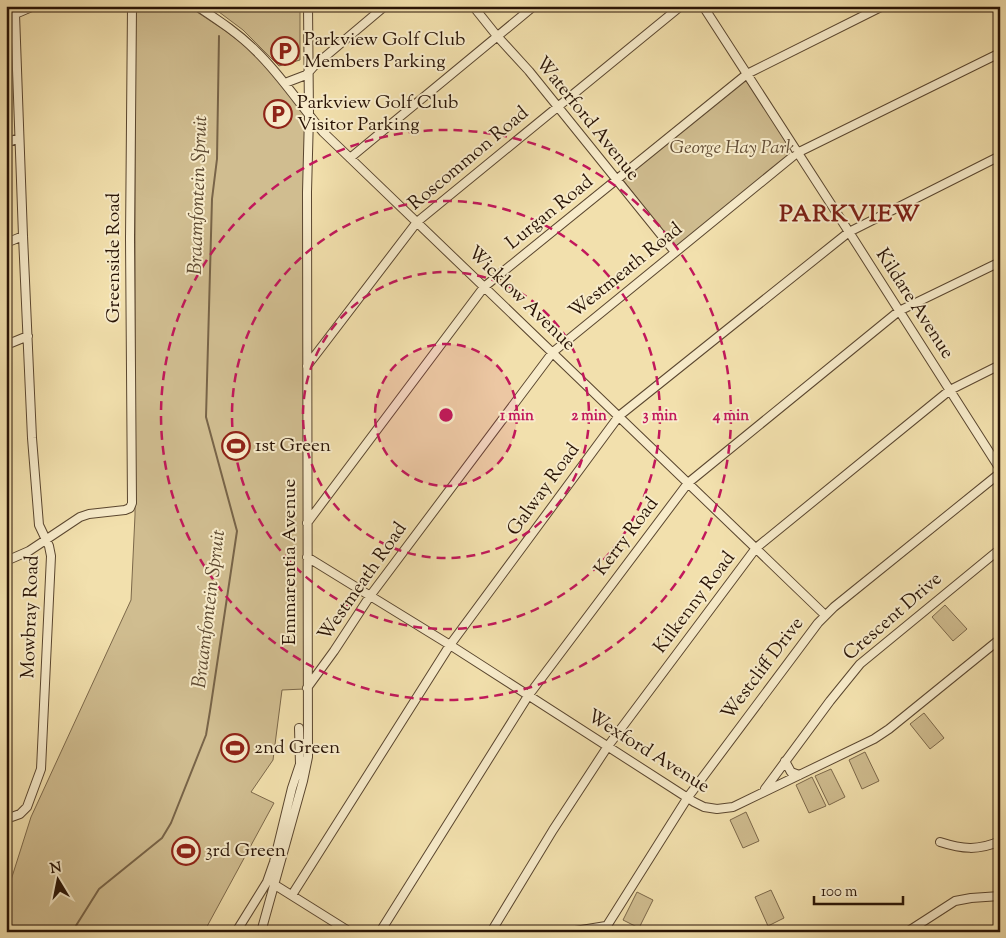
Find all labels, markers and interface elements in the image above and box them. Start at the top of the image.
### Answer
place label: Parkview Golf Club Members Parking [304,27,465,76]
parking icon: Parkview Golf Club Members Parking [270,36,300,66]
street label: Waterford Avenue [528,51,646,187]
place label: Parkview Golf Club Visitor Parking [297,90,458,139]
parking icon: Parkview Golf Club Visitor Parking [263,99,293,129]
street label: Roscommon Road [403,100,535,217]
water label: Braamfontein Spruit [182,115,216,275]
park label: George Hay Park [669,135,795,162]
street label: Lurgan Road [500,169,600,257]
street label: Greenside Road [101,192,128,323]
district label: PARKVIEW [779,198,921,232]
street label: Westmeath Road [563,216,689,325]
street label: Wicklow Avenue [461,240,581,358]
street label: Kildare Avenue [868,243,960,365]
centre of rings [437,406,455,424]
text: 1 min [500,406,534,427]
text: 2 min [571,406,607,427]
text: 3 min [643,406,678,427]
text: 4 min [712,406,749,427]
sports icon: 1st Green [221,431,251,461]
place label: 1st Green [255,433,331,460]
street label: Galway Road [501,438,587,542]
street label: Emmarentia Avenue [277,479,304,645]
street label: Kerry Road [588,492,666,582]
street label: Westmeath Road [312,517,414,647]
water label: Braamfontein Spruit [186,528,234,690]
street label: Kilkenny Road [648,546,743,660]
street label: Mowbray Road [15,555,47,679]
street label: Crescent Drive [838,566,948,668]
street label: Westcliff Drive [715,612,811,726]
street label: Wexford Avenue [581,703,715,801]
sports icon: 2nd Green [220,733,250,763]
place label: 2nd Green [254,735,340,762]
sports icon: 3rd Green [171,836,201,866]
place label: 3rd Green [205,838,286,865]
north arrow [32,856,82,906]
text: N [49,858,63,880]
scale bar [814,873,902,905]
text: 100 m [821,882,858,903]

